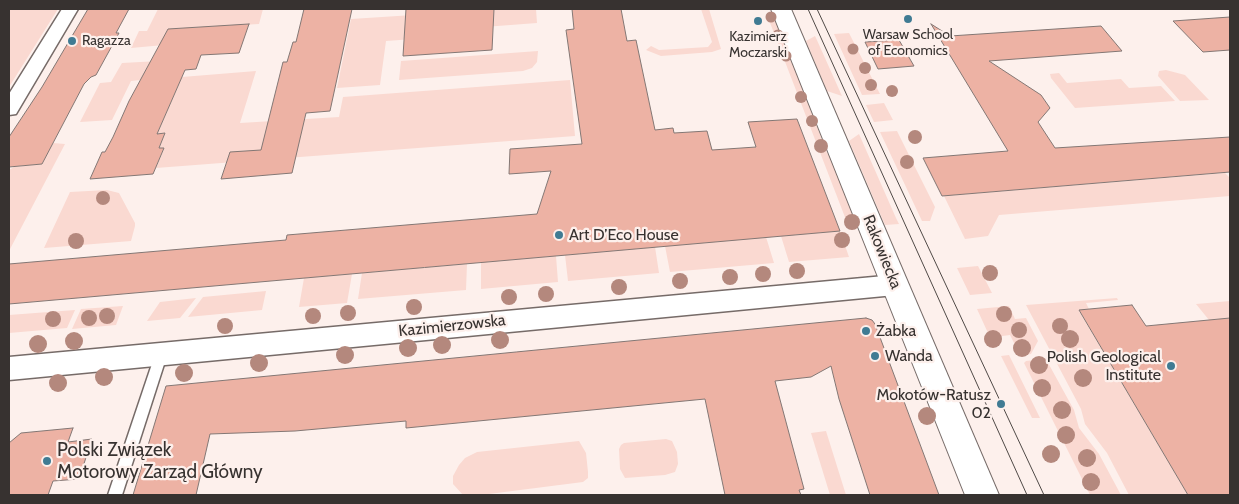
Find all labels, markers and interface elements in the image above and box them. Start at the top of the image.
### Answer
marker: Warsaw School of Economics [902,13,914,25]
marker: Kazimierz Moczarski [752,15,764,27]
place label: Warsaw School of Economics [863,27,953,59]
place label: Kazimierz Moczarski [729,29,787,62]
place label: Ragazza [82,33,131,49]
marker: Ragazza [66,35,78,47]
street label: Rakowiecka [858,212,906,292]
place label: Art D’Eco House [569,225,679,245]
marker: Art D’Eco House [553,229,565,241]
street label: Kazimierzowska [398,311,506,341]
place label: Żabka [876,321,916,341]
marker: Żabka [860,325,872,337]
place label: Wanda [885,346,933,366]
place label: Polish Geological Institute [1047,347,1161,385]
marker: Wanda [869,350,881,362]
marker: Polish Geological Institute [1165,360,1177,372]
place label: Mokotów-Ratusz 02 [876,385,991,423]
marker: Mokotów-Ratusz 02 [995,398,1007,410]
place label: Polski Związek Motorowy Zarząd Główny [57,439,263,483]
marker: Polski Związek Motorowy Zarząd Główny [41,455,53,467]

